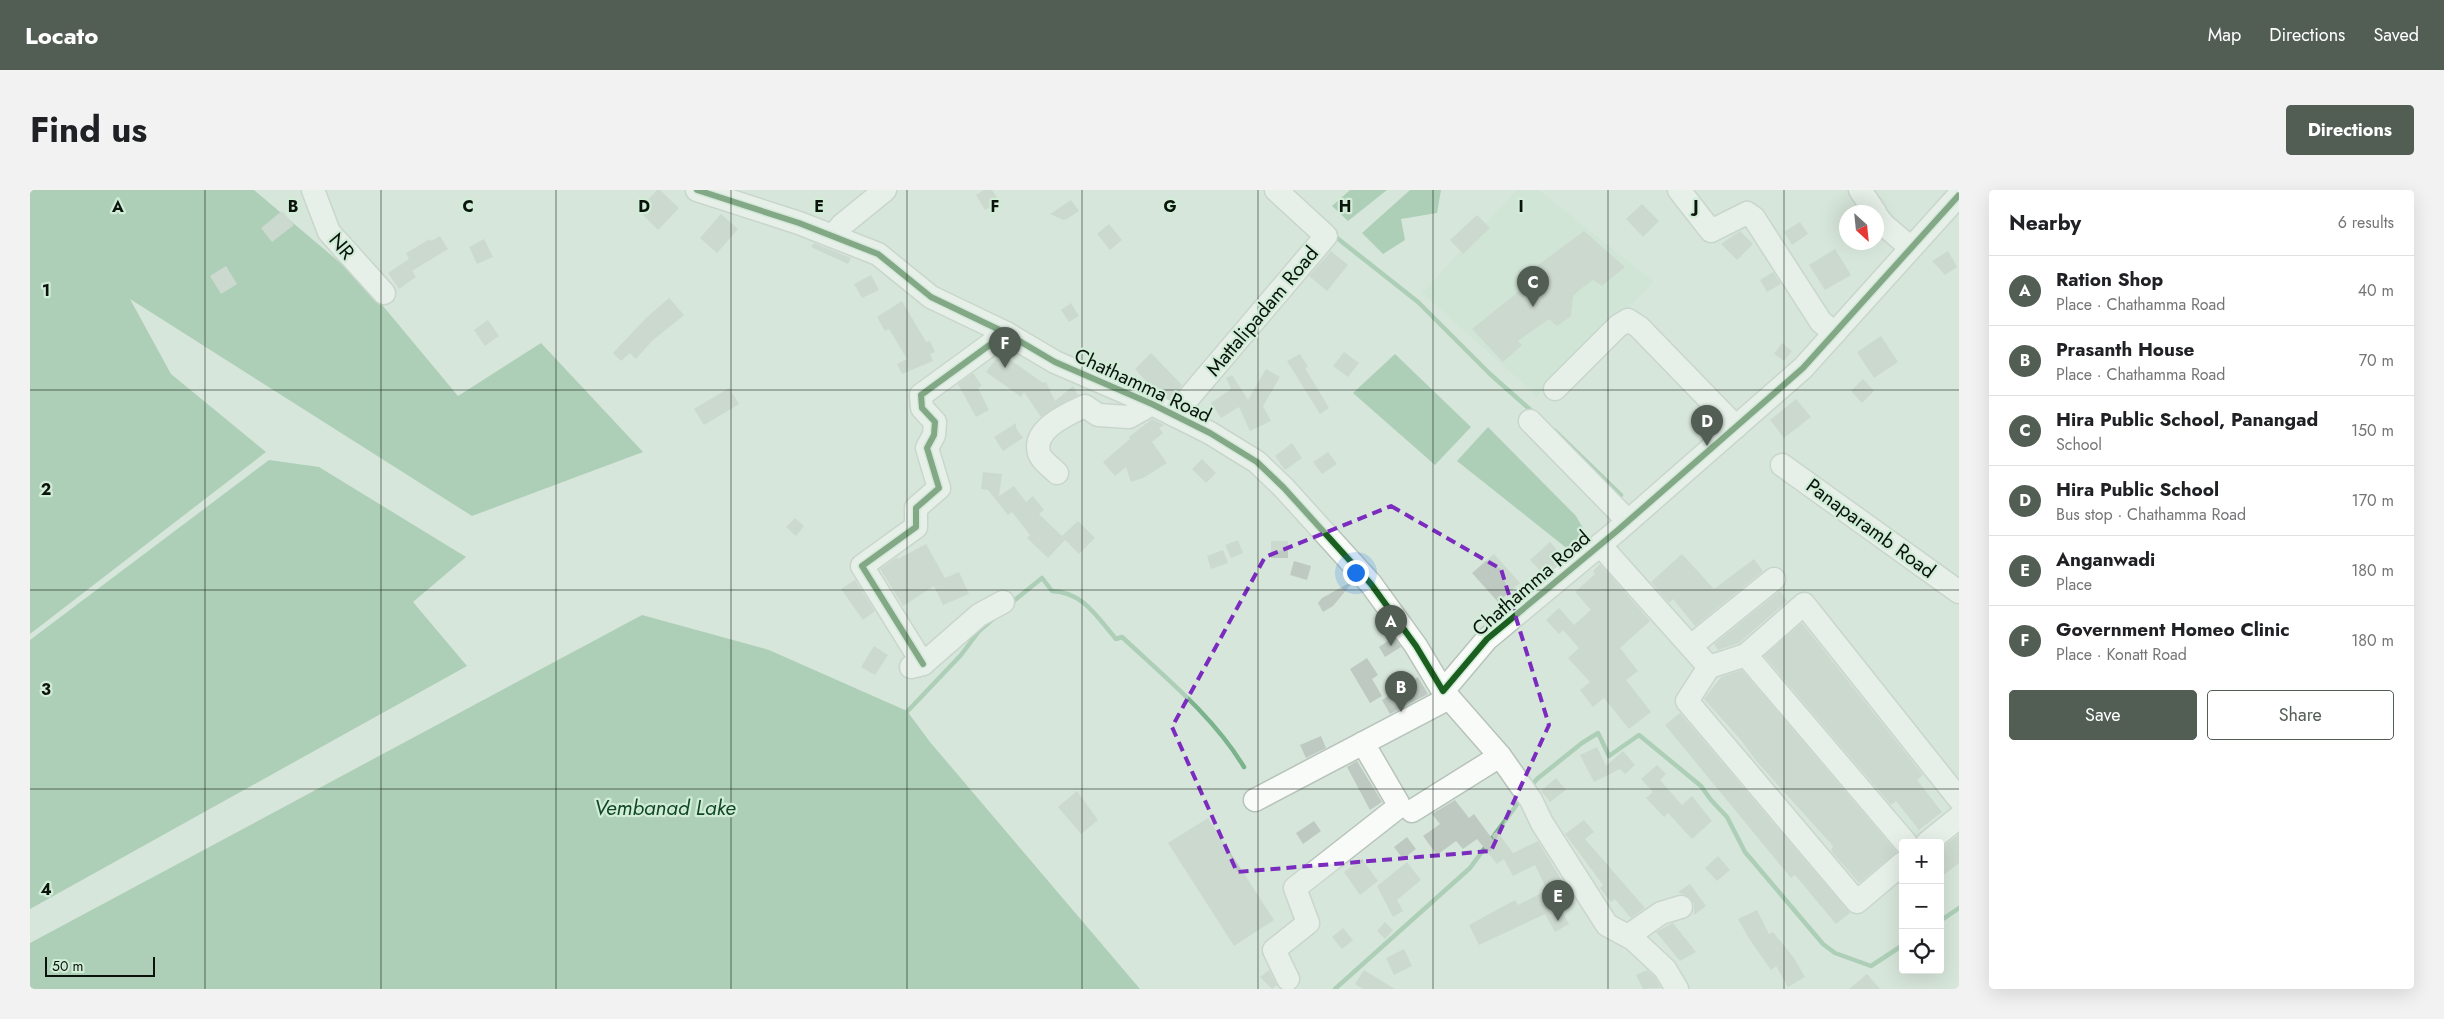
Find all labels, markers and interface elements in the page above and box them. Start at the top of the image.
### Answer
text: Locato [25,18,98,53]
text: Map [2208,22,2241,48]
text: Directions [2269,22,2345,48]
text: Saved [2373,22,2419,48]
text: Find us [30,105,147,155]
button: Directions [2286,105,2414,155]
text: A [111,195,124,218]
text: B [288,195,298,218]
text: C [462,195,474,218]
text: D [638,195,650,218]
text: E [814,195,824,218]
text: F [991,195,999,218]
text: G [1163,195,1177,218]
text: H [1339,195,1351,218]
text: I [1518,195,1524,218]
text: J [1690,195,1699,218]
north arrow [1839,205,1884,250]
text: Nearby [2009,208,2081,238]
text: 6 results [2338,211,2394,234]
street label: NR [322,227,361,266]
street label: Mattalipadam Road [1199,240,1325,383]
pin: C [1517,266,1549,307]
text: Ration Shop [2056,266,2163,293]
text: 1 [42,279,50,302]
text: A [2019,279,2031,302]
text: 40 m [2358,279,2394,302]
text: Place · Chathamma Road [2056,293,2225,316]
pin: F [989,327,1021,368]
text: Prasanth House [2056,336,2195,363]
street label: Chathamma Road [1069,341,1216,430]
text: B [2020,349,2030,372]
text: 70 m [2359,349,2394,372]
text: Place · Chathamma Road [2056,363,2225,386]
pin: D [1691,405,1723,446]
text: Hira Public School, Panangad [2056,406,2318,433]
text: C [2019,419,2031,442]
text: 150 m [2351,419,2394,442]
text: School [2056,433,2102,456]
street label: Panaparamb Road [1800,471,1941,585]
text: Hira Public School [2056,476,2219,503]
text: 2 [41,478,51,501]
text: D [2019,489,2031,512]
text: 170 m [2352,489,2394,512]
text: Bus stop · Chathamma Road [2056,503,2246,526]
street label: Chathamma Road [1466,524,1597,643]
text: Anganwadi [2056,546,2155,573]
text: E [2020,559,2030,582]
text: 180 m [2351,559,2394,582]
your location [1343,560,1369,586]
text: Place [2056,573,2092,596]
pin: A [1375,605,1407,646]
text: Government Homeo Clinic [2056,616,2290,643]
text: F [2021,629,2029,652]
text: 180 m [2351,629,2394,652]
text: Place · Konatt Road [2056,643,2187,666]
pin: B [1385,671,1417,712]
text: 3 [41,678,51,701]
button: Save [2009,690,2197,740]
button: Share [2207,690,2394,740]
water label: Vembanad Lake [594,793,736,823]
map controls [1899,839,1944,974]
button: + [1899,839,1944,884]
text: 4 [40,878,52,901]
pin: E [1542,880,1574,921]
button: − [1899,884,1944,929]
button: locate [1899,929,1944,974]
scale bar [45,954,155,977]
text: 50 m [52,956,83,976]

